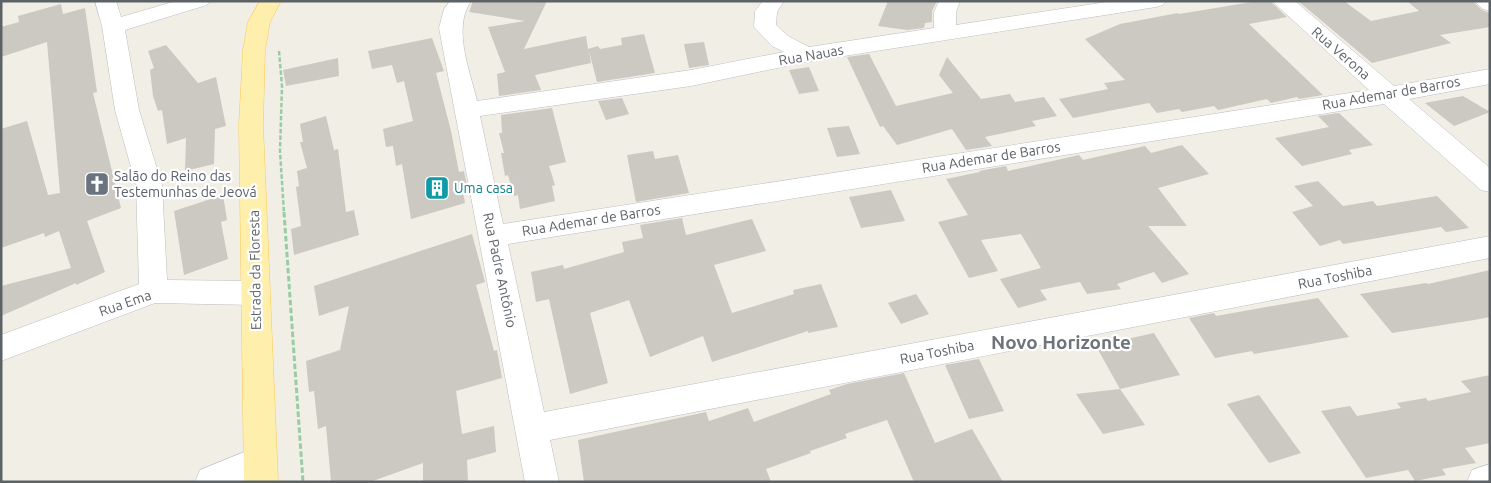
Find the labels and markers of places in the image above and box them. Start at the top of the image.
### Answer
place label: Salão do Reino das Testemunhas de Jeová [114,168,257,200]
church icon: Salão do Reino das Testemunhas de Jeová [84,171,110,197]
building icon: Uma casa [424,175,450,201]
place label: Uma casa [454,180,513,196]

